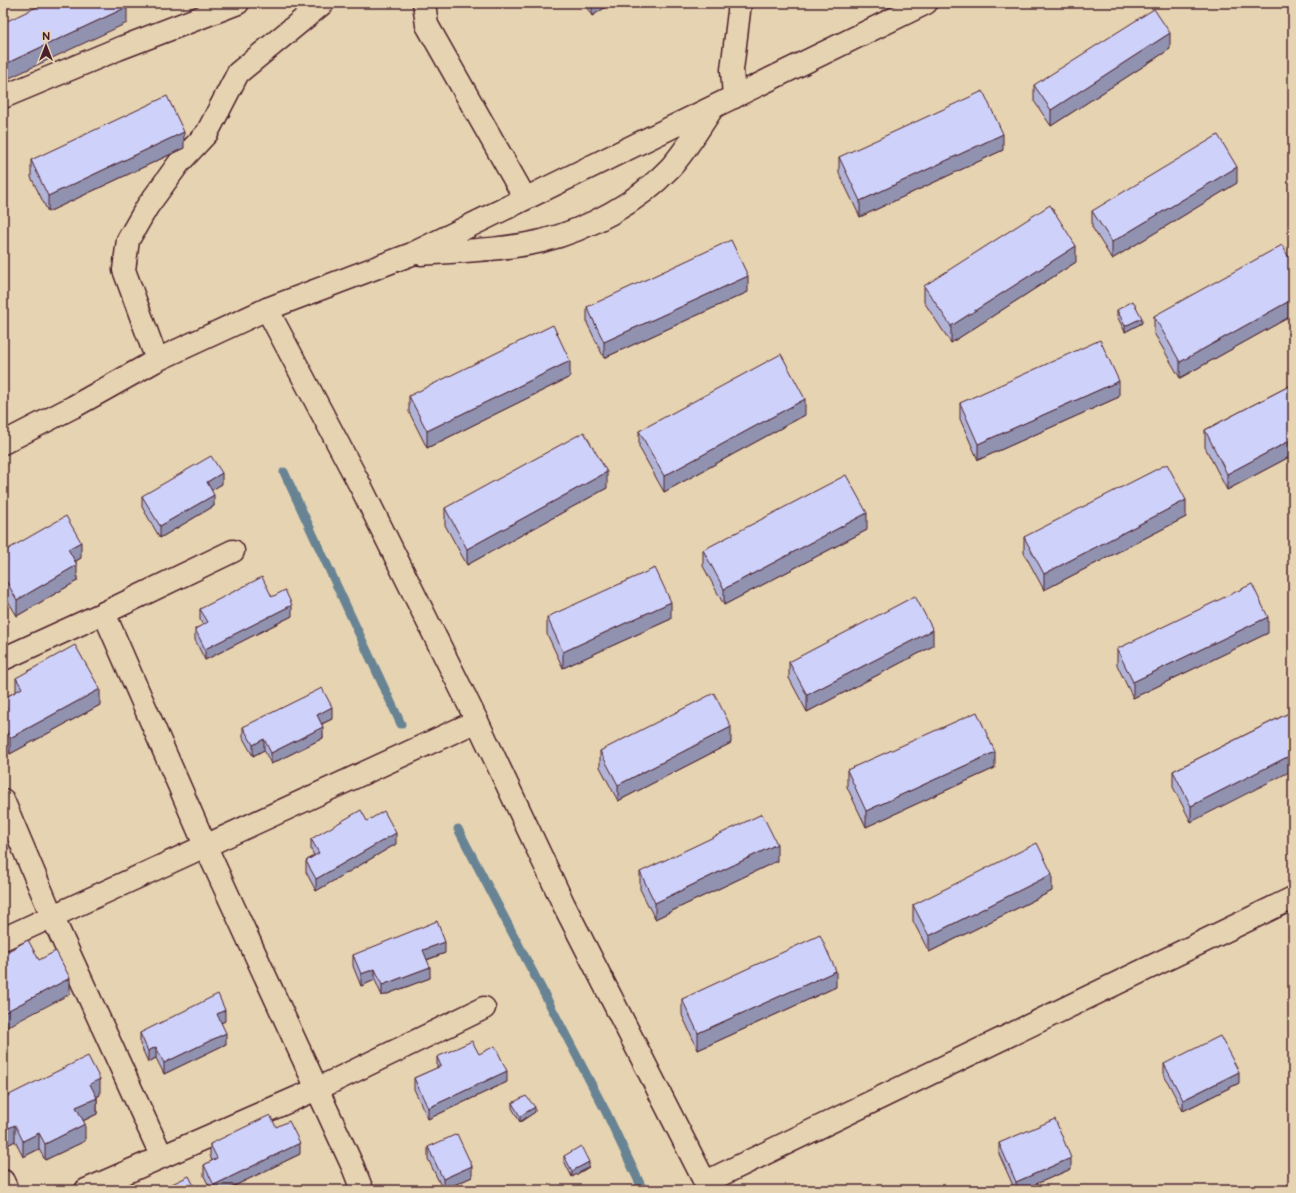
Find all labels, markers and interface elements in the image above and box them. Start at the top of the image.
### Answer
north arrow [26,26,66,66]
text: N [42,30,50,43]

